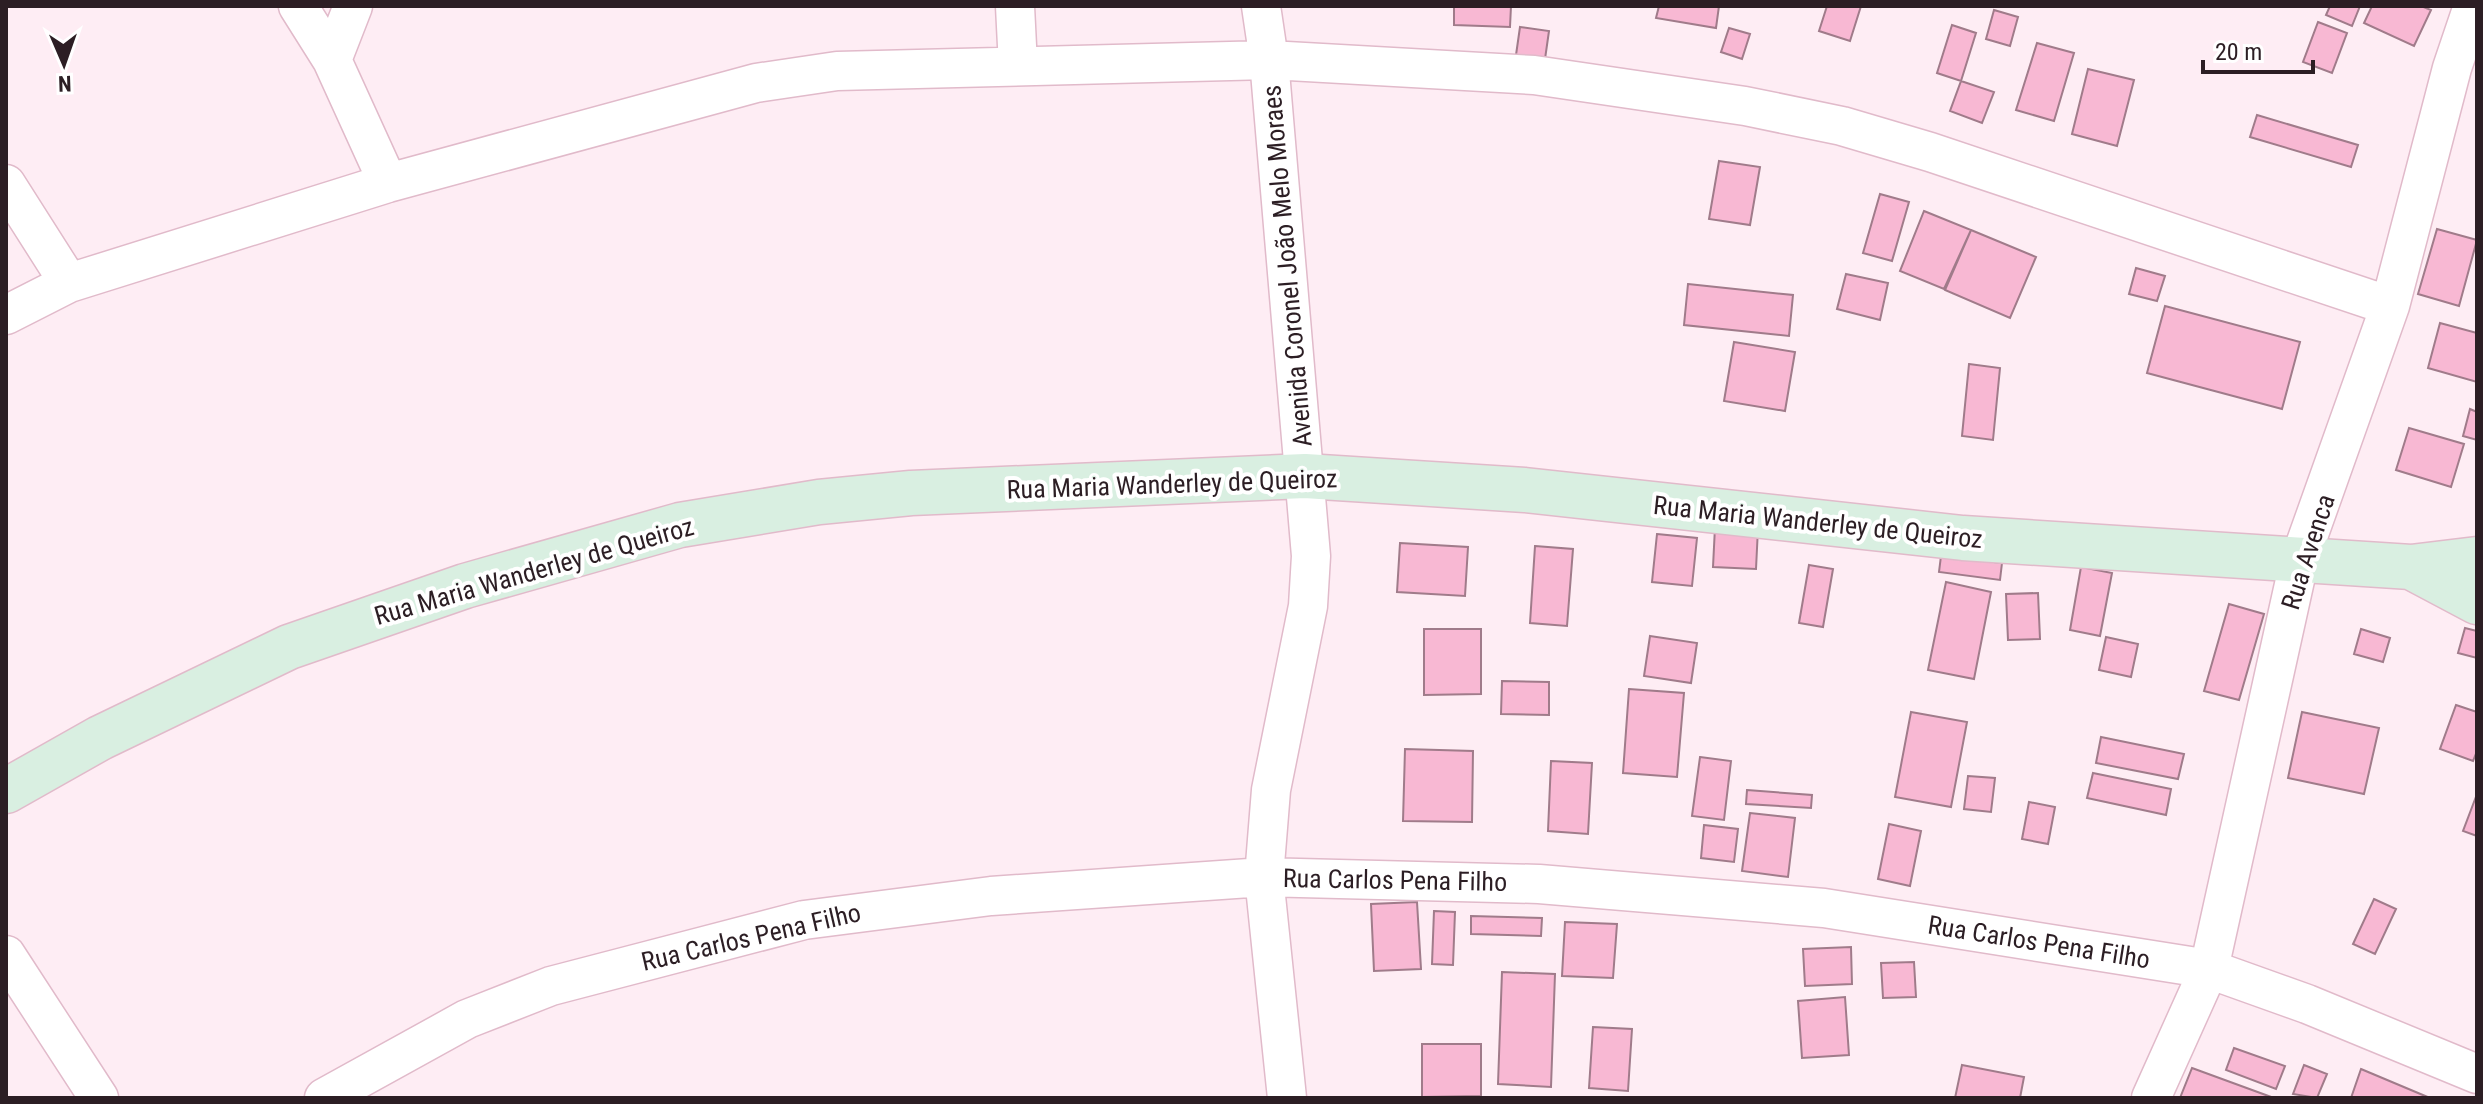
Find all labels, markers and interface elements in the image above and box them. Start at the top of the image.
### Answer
north arrow [24,24,104,104]
scale bar [2203,24,2313,74]
text: 20 m [2215,38,2262,66]
text: N [58,71,72,96]
street label: Avenida Coronel João Melo Moraes [1256,84,1318,448]
street label: Rua Maria Wanderley de Queiroz [1006,463,1338,505]
street label: Rua Maria Wanderley de Queiroz [1652,490,1984,554]
street label: Rua Avenca [2275,491,2341,613]
street label: Rua Maria Wanderley de Queiroz [371,511,697,631]
street label: Rua Carlos Pena Filho [1283,863,1507,897]
street label: Rua Carlos Pena Filho [638,897,864,977]
street label: Rua Carlos Pena Filho [1926,910,2152,974]

